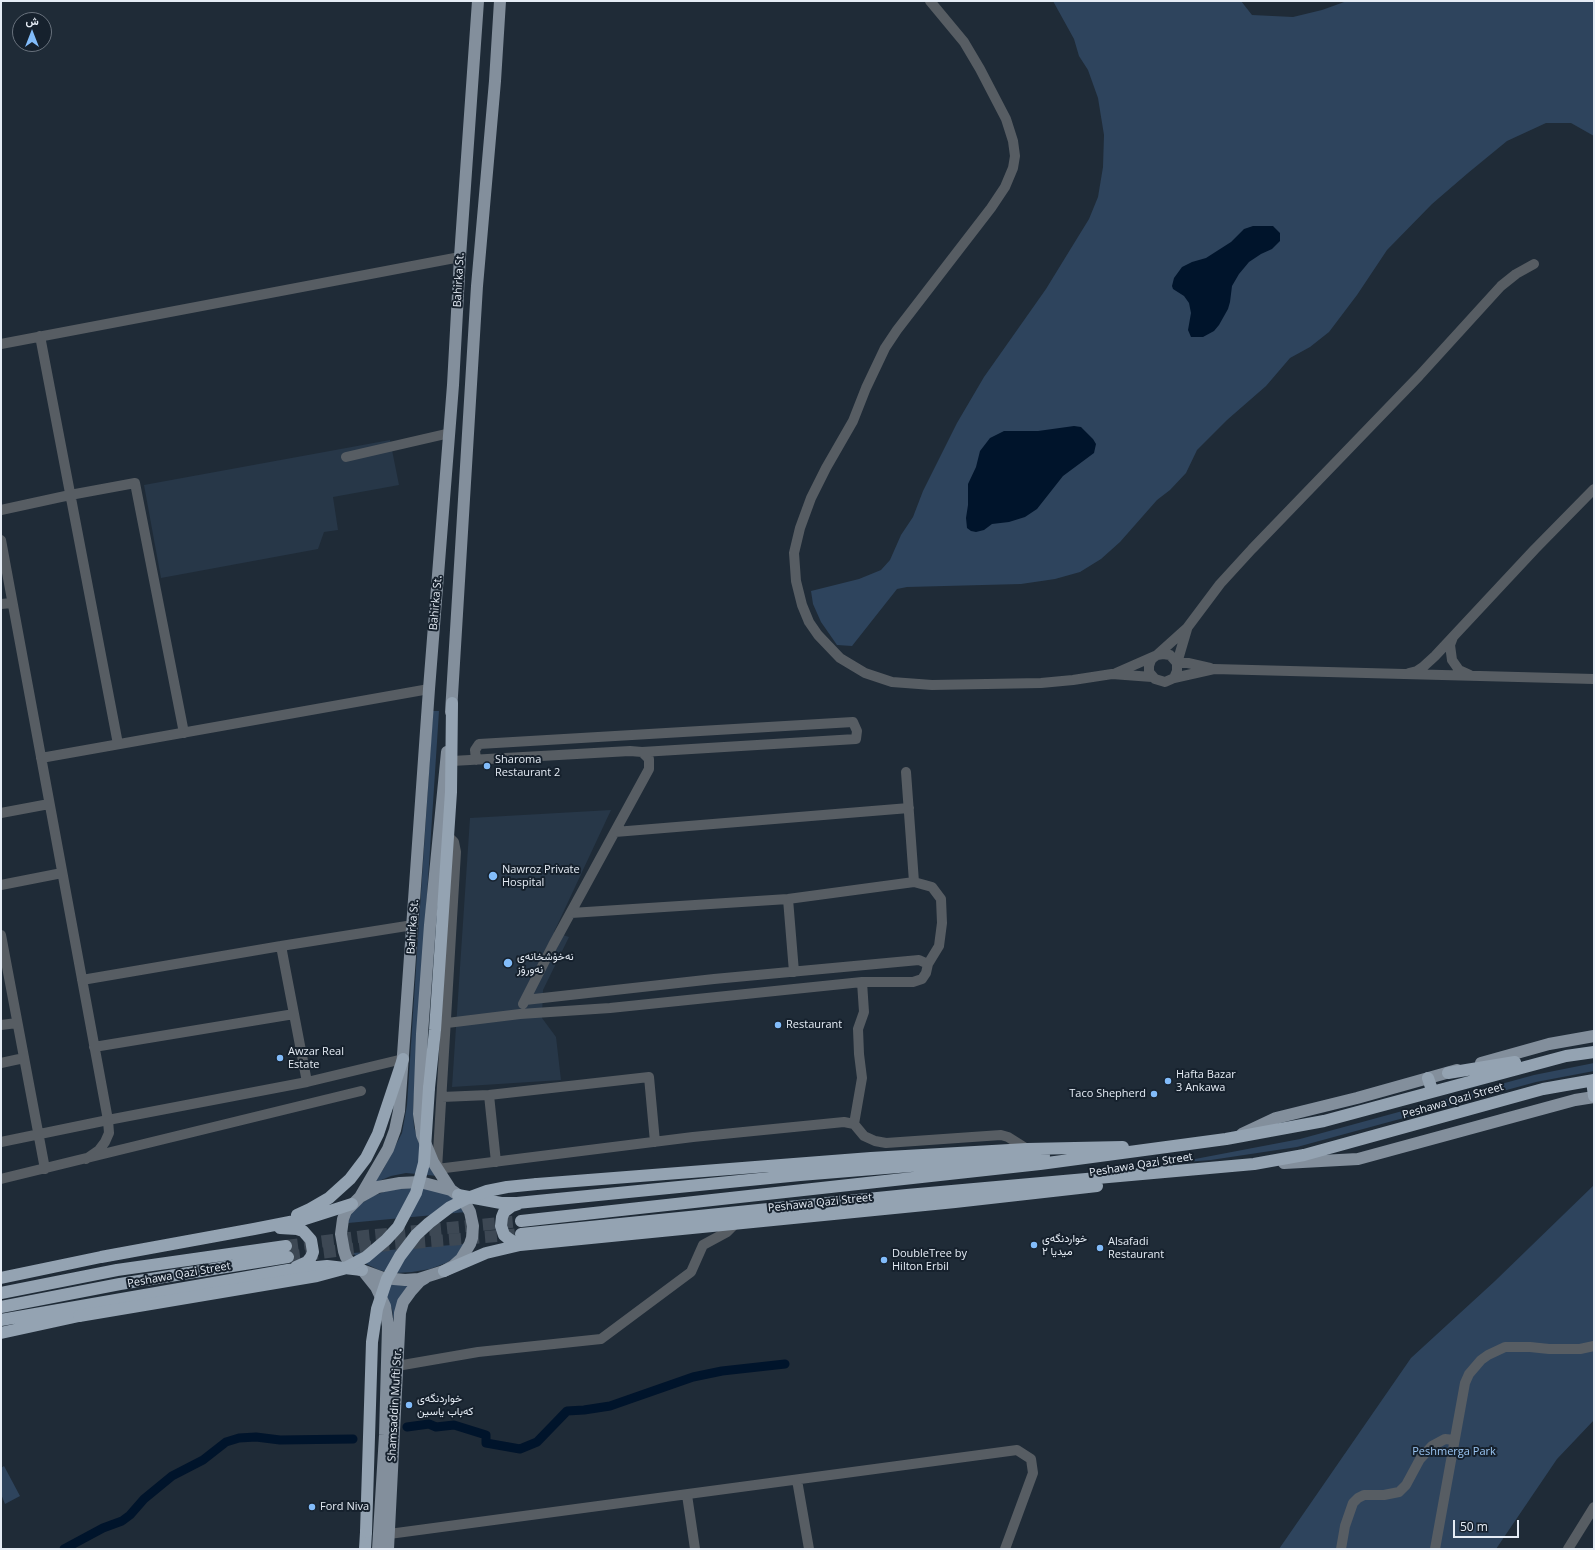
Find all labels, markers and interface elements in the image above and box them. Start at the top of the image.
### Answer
north arrow [12,12,52,52]
text: ش [25,13,39,28]
street label: Bahirka St. [451,252,467,308]
street label: Bahirka St. [427,575,445,631]
place label: Sharoma Restaurant 2 [495,753,560,779]
marker: Sharoma Restaurant 2 [482,761,492,771]
place label: Nawroz Private Hospital [502,863,580,889]
marker: Nawroz Private Hospital [487,870,499,882]
street label: Bahirka St. [405,899,421,955]
place label: نەخۆشخانەی نەورۆز [517,950,574,976]
marker: نەخۆشخانەی نەورۆز [502,957,514,969]
place label: Restaurant [786,1018,842,1032]
marker: Restaurant [773,1020,783,1030]
place label: Awzar Real Estate [288,1045,344,1071]
marker: Awzar Real Estate [275,1053,285,1063]
place label: Hafta Bazar 3 Ankawa [1176,1068,1236,1094]
marker: Hafta Bazar 3 Ankawa [1163,1076,1173,1086]
street label: Peshawa Qazi Street [1401,1080,1505,1122]
place label: Taco Shepherd [1069,1087,1146,1101]
marker: Taco Shepherd [1149,1089,1159,1099]
street label: Peshawa Qazi Street [1088,1150,1194,1180]
street label: Peshawa Qazi Street [767,1191,873,1215]
place label: خواردنگەی میدیا ٢ [1042,1232,1087,1258]
place label: Alsafadi Restaurant [1108,1235,1164,1261]
marker: خواردنگەی میدیا ٢ [1029,1240,1039,1250]
marker: Alsafadi Restaurant [1095,1243,1105,1253]
place label: DoubleTree by Hilton Erbil [892,1247,967,1273]
marker: DoubleTree by Hilton Erbil [879,1255,889,1265]
street label: Peshawa Qazi Street [126,1259,232,1291]
street label: Shamsaddin Mufti Str. [385,1348,405,1462]
place label: خواردنگەی کەباب یاسین [417,1392,473,1418]
marker: خواردنگەی کەباب یاسین [404,1400,414,1410]
park label: Peshmerga Park [1412,1445,1496,1459]
place label: Ford Niva [320,1500,369,1514]
marker: Ford Niva [307,1502,317,1512]
scale bar [1455,1512,1521,1538]
text: 50 m [1460,1518,1488,1535]

